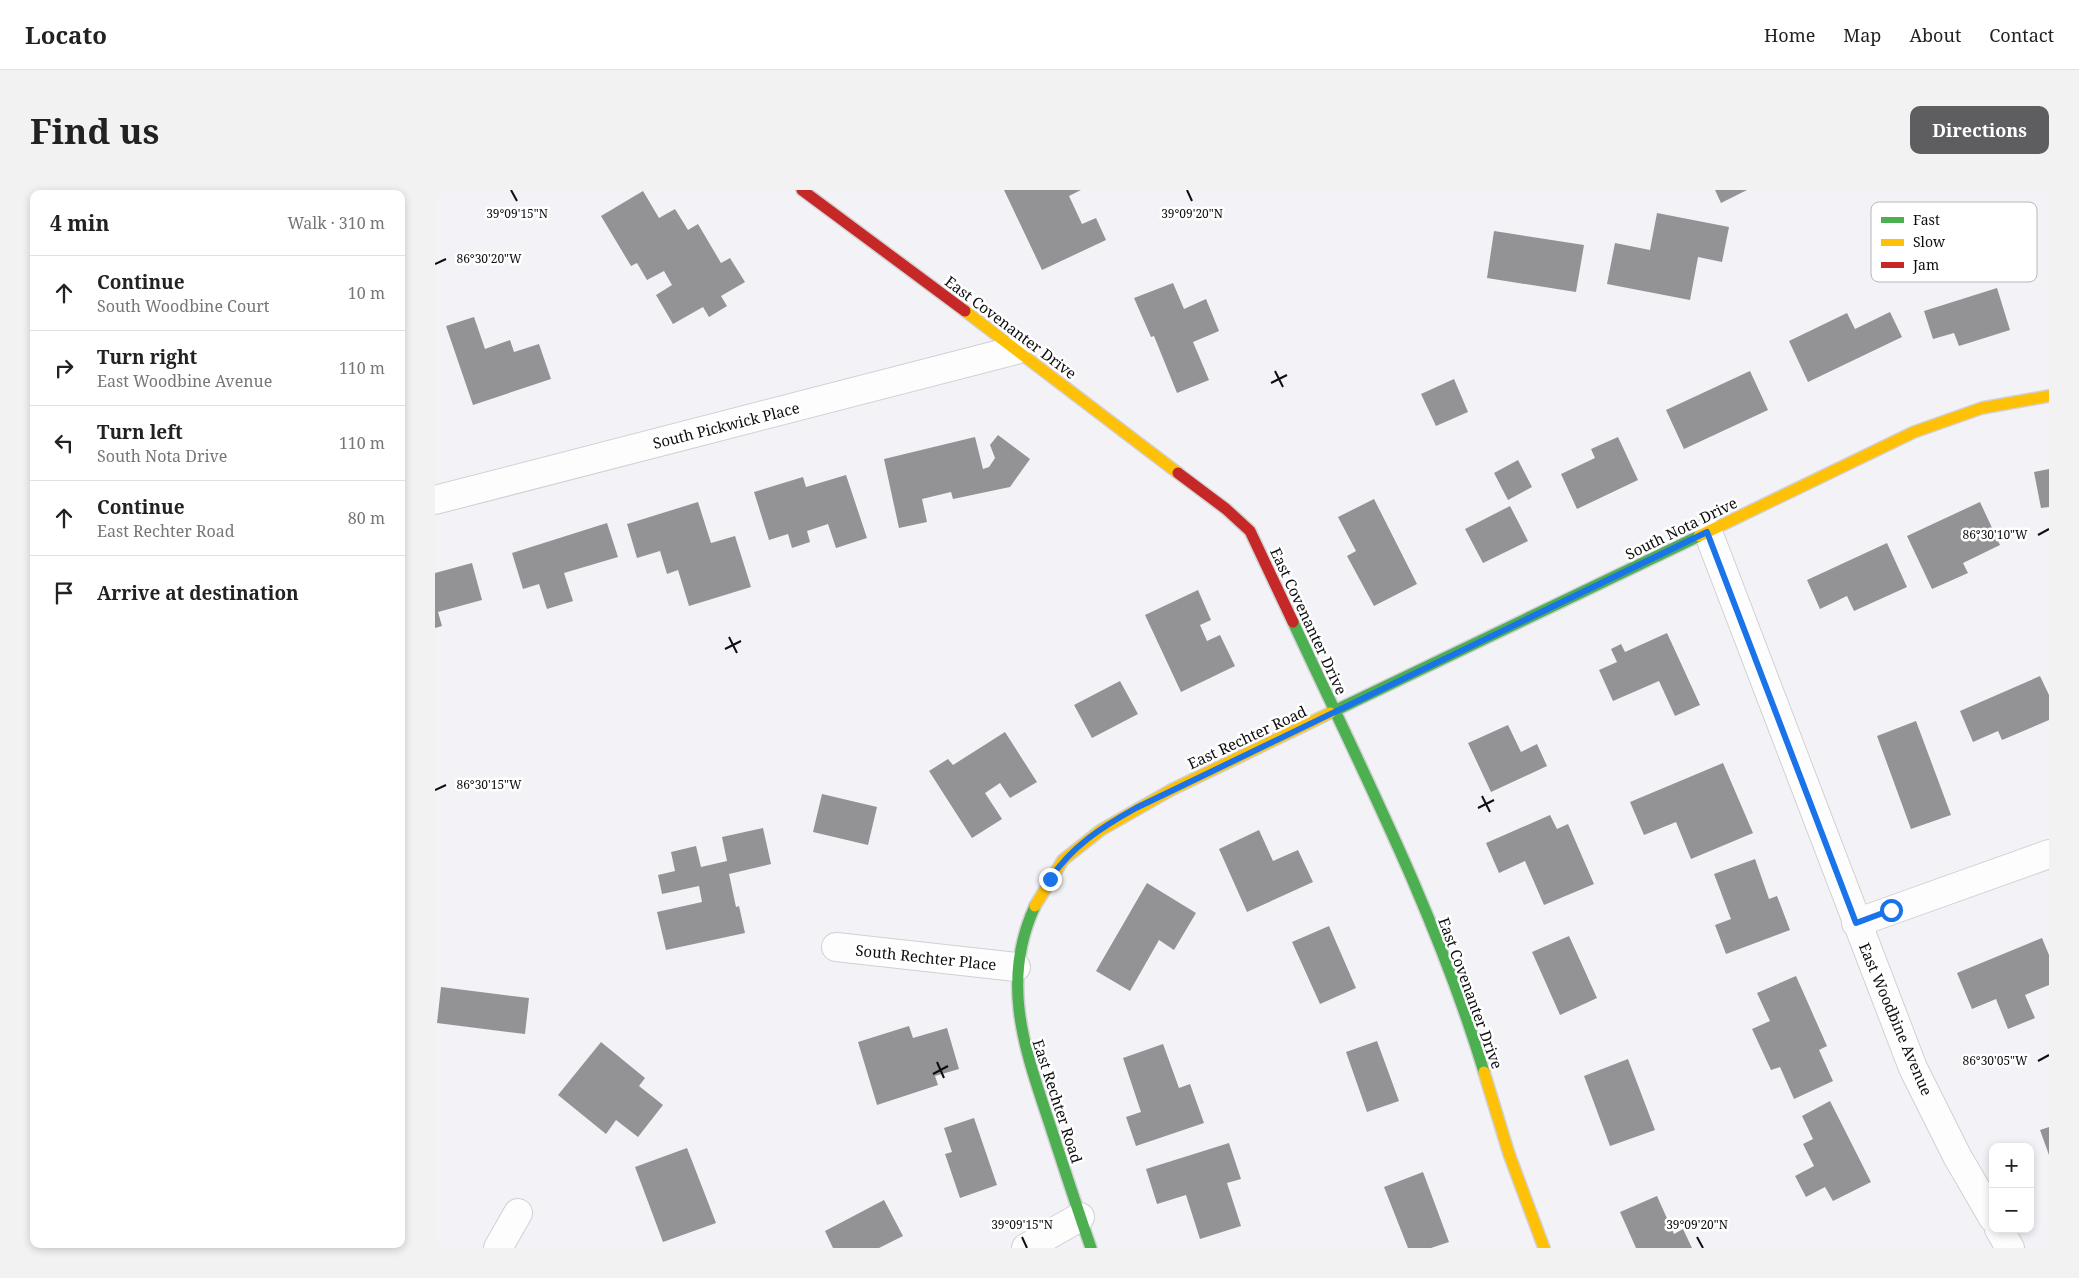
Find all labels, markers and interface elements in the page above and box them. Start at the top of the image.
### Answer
text: Locato [25,18,107,51]
text: Home [1764,23,1815,47]
text: Map [1843,23,1881,47]
text: About [1909,23,1961,47]
text: Contact [1989,23,2054,47]
button: Directions [1910,106,2049,154]
text: Find us [30,107,159,154]
legend [1871,202,2037,282]
text: 39°09'15"N [486,205,548,222]
text: 39°09'20"N [1161,205,1223,222]
text: 4 min [50,209,109,237]
text: Fast [1913,210,1940,229]
text: Walk · 310 m [288,212,385,234]
text: Slow [1913,232,1946,251]
text: 86°30'20"W [456,250,522,267]
text: Jam [1912,255,1939,274]
text: Continue [97,269,185,295]
street label: East Covenanter Drive [941,271,1081,383]
icon: ahead [50,279,78,307]
text: 10 m [348,282,385,304]
text: South Woodbine Court [97,295,270,317]
text: Turn right [97,344,197,370]
icon: right [50,354,78,382]
text: 110 m [339,357,385,379]
text: East Woodbine Avenue [97,370,272,392]
street label: South Pickwick Place [651,397,801,453]
text: Turn left [97,419,183,445]
icon: left [50,429,78,457]
text: 110 m [339,432,385,454]
text: South Nota Drive [97,445,227,467]
street label: South Nota Drive [1622,492,1740,564]
text: Continue [97,494,185,520]
icon: ahead [50,504,78,532]
text: 80 m [348,507,385,529]
text: East Rechter Road [97,520,235,542]
text: 86°30'10"W [1962,526,2028,543]
street label: East Covenanter Drive [1266,544,1352,698]
icon: arrive [50,579,78,607]
text: Arrive at destination [97,580,299,606]
street label: East Rechter Road [1184,701,1310,773]
text: 86°30'15"W [456,776,522,793]
route end [1039,868,1062,891]
route start [1880,899,1903,922]
street label: East Covenanter Drive [1434,914,1508,1072]
street label: East Woodbine Avenue [1855,939,1937,1099]
street label: South Rechter Place [855,940,997,974]
street label: East Rechter Road [1029,1037,1087,1165]
text: 86°30'05"W [1962,1052,2028,1069]
map controls [1989,1143,2034,1233]
button: + [1989,1143,2034,1188]
button: − [1989,1188,2034,1233]
text: 39°09'15"N [991,1216,1053,1233]
text: 39°09'20"N [1666,1216,1728,1233]

